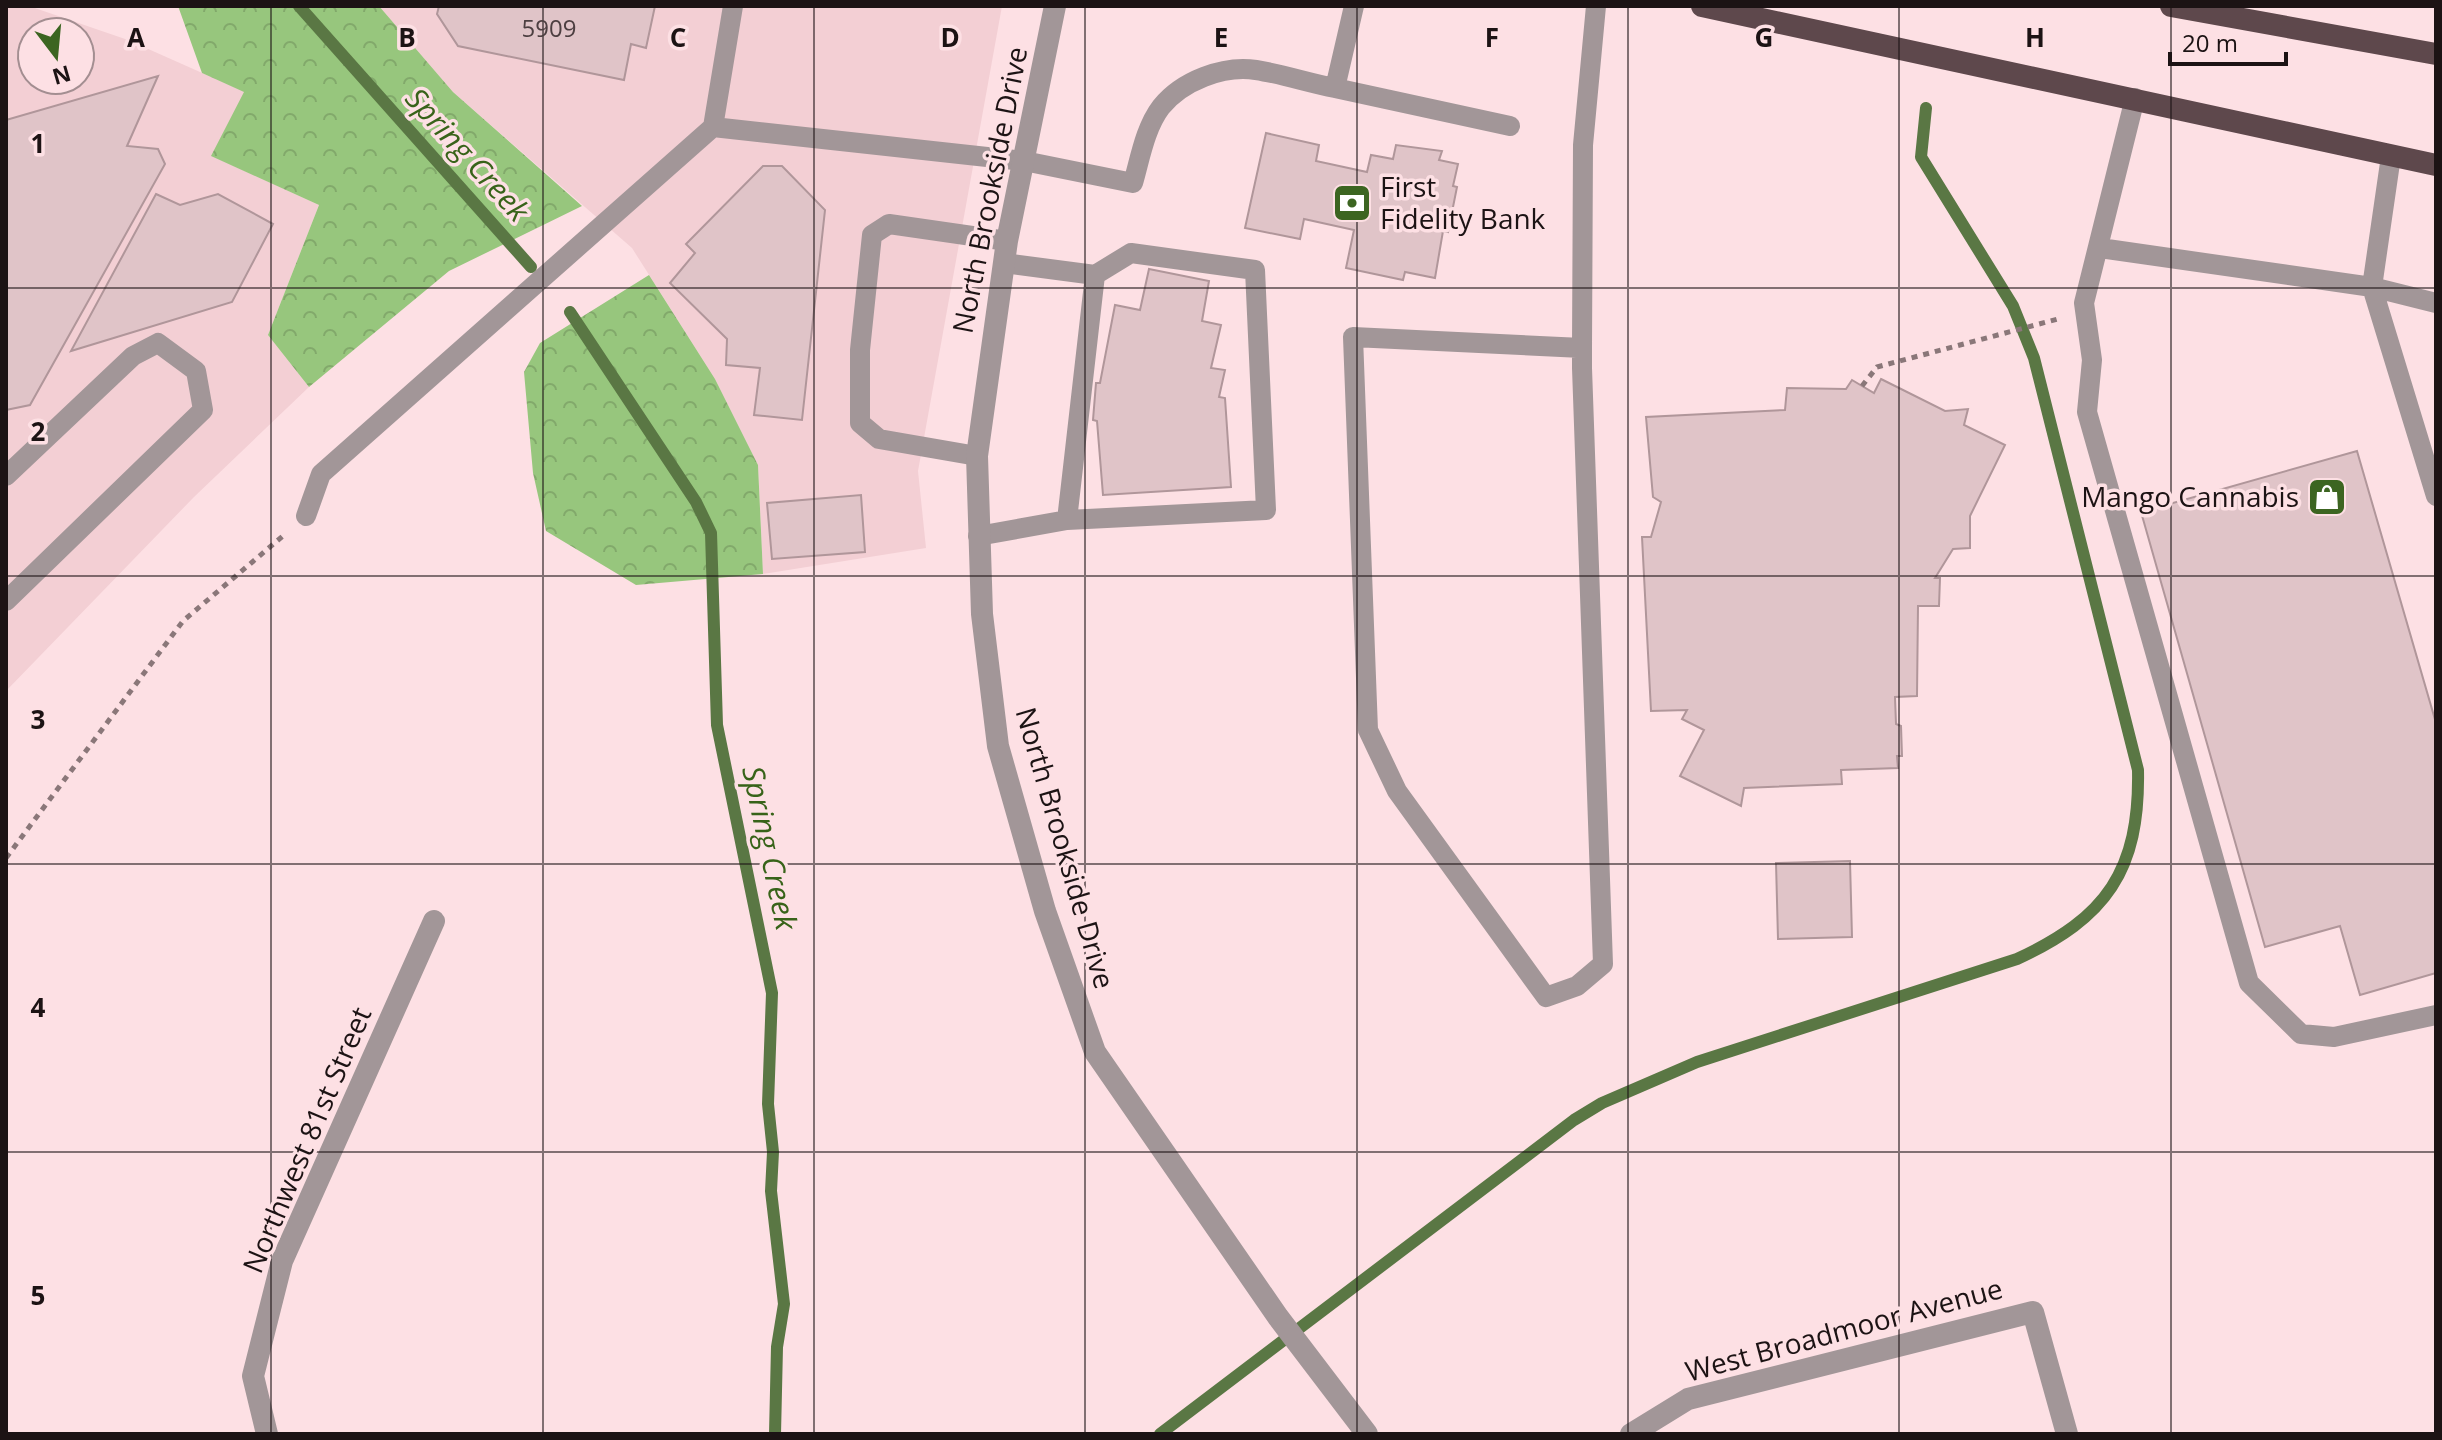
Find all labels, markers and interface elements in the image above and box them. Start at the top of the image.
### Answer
house number: 5909 [522,11,576,44]
north arrow [16,16,96,96]
scale bar [2170,16,2286,66]
text: A [127,19,145,55]
text: B [398,19,416,55]
text: C [670,19,686,55]
text: D [940,19,960,55]
text: E [1214,19,1228,55]
text: F [1485,19,1499,55]
text: G [1755,19,1773,55]
text: H [2025,19,2045,55]
text: 20 m [2182,26,2238,59]
street label: North Brookside Drive [943,43,1035,336]
text: N [49,59,75,93]
water label: Spring Creek [397,78,540,231]
text: 1 [31,125,45,161]
place label: First Fidelity Bank [1380,167,1546,237]
bank icon: First Fidelity Bank [1331,182,1373,224]
text: 2 [31,413,46,449]
shop icon: Mango Cannabis [2306,476,2348,518]
place label: Mango Cannabis [2081,477,2299,515]
text: 3 [31,701,45,737]
street label: North Brookside Drive [1008,703,1124,993]
water label: Spring Creek [733,762,808,935]
text: 4 [31,989,46,1025]
street label: Northwest 81st Street [233,1001,379,1278]
street label: West Broadmoor Avenue [1681,1268,2007,1390]
text: 5 [31,1277,45,1313]

